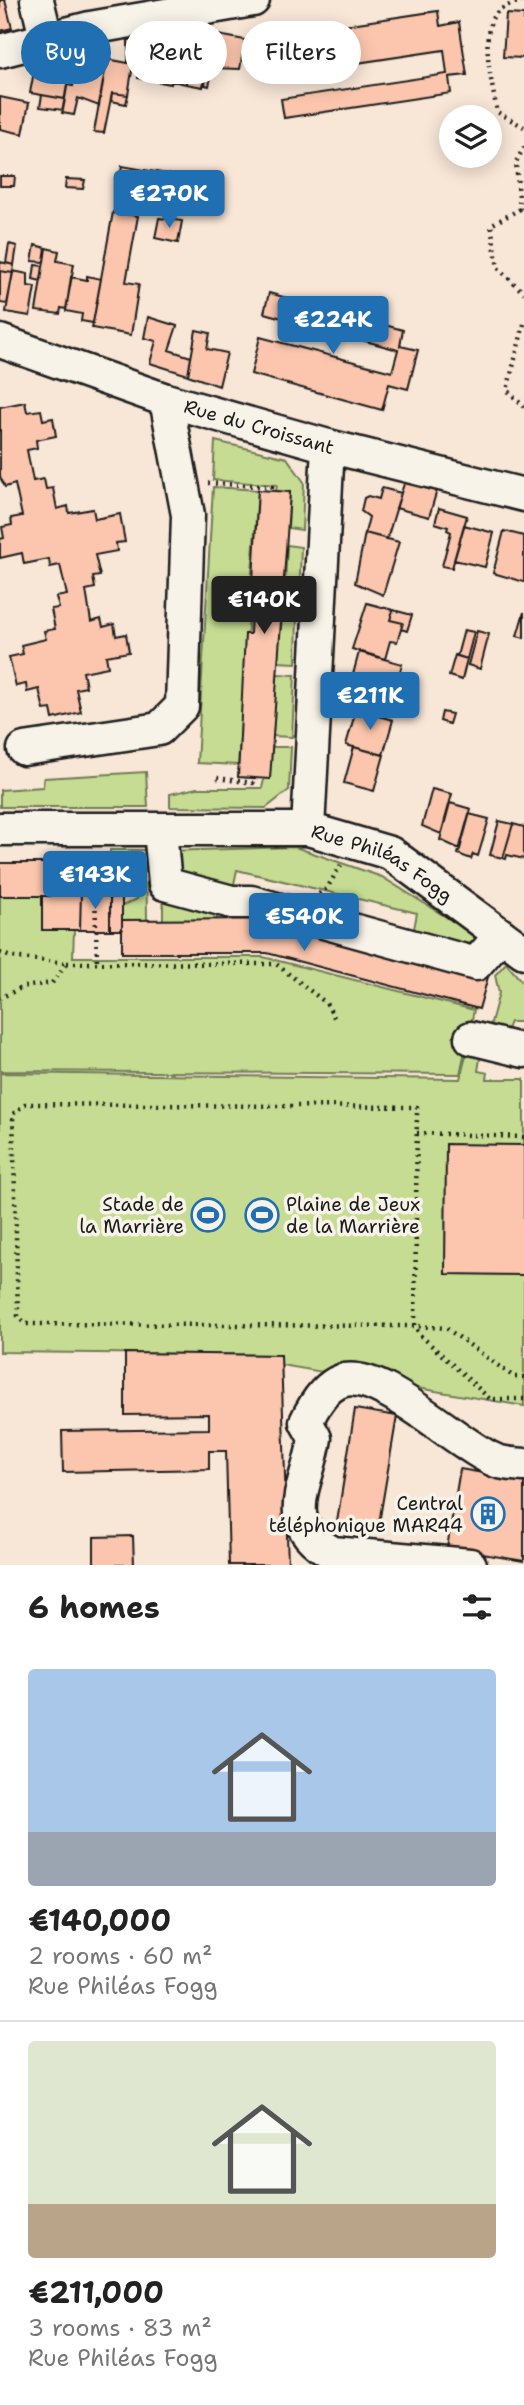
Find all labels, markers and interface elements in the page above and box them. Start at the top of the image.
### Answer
chip: Buy [21,21,111,84]
chip: Rent [125,21,227,84]
chip: Filters [241,21,361,84]
map controls [439,105,502,168]
button: layers [439,105,502,168]
pin: €270K [120,170,218,230]
text: €270K [130,178,208,208]
pin: €224K [284,296,382,356]
text: €224K [294,304,372,334]
street label: Rue du Croissant [181,393,337,460]
pin: €140K [215,576,313,636]
text: €140K [227,584,301,614]
pin: €211K [321,672,419,732]
text: €211K [336,680,404,710]
street label: Rue Philéas Fogg [308,818,458,908]
pin: €143K [46,852,144,911]
text: €143K [59,859,131,889]
pin: €540K [255,894,353,953]
text: €540K [265,901,343,931]
place label: Stade de la Marrière [79,1192,184,1239]
place label: Plaine de Jeux de la Marrière [286,1192,420,1239]
sports icon: Stade de la Marrière [189,1196,227,1234]
sports icon: Plaine de Jeux de la Marrière [243,1196,281,1234]
place label: Central téléphonique MAR44 [269,1491,463,1538]
building icon: Central téléphonique MAR44 [469,1495,507,1533]
text: 6 homes [28,1587,160,1628]
icon: filters [458,1588,496,1626]
icon: home [199,1714,325,1840]
text: €140,000 [28,1900,171,1941]
text: 2 rooms · 60 m² [28,1941,213,1971]
text: Rue Philéas Fogg [28,1971,218,2001]
icon: home [199,2086,325,2212]
text: €211,000 [28,2272,164,2313]
text: 3 rooms · 83 m² [28,2313,212,2343]
text: Rue Philéas Fogg [28,2343,218,2373]

